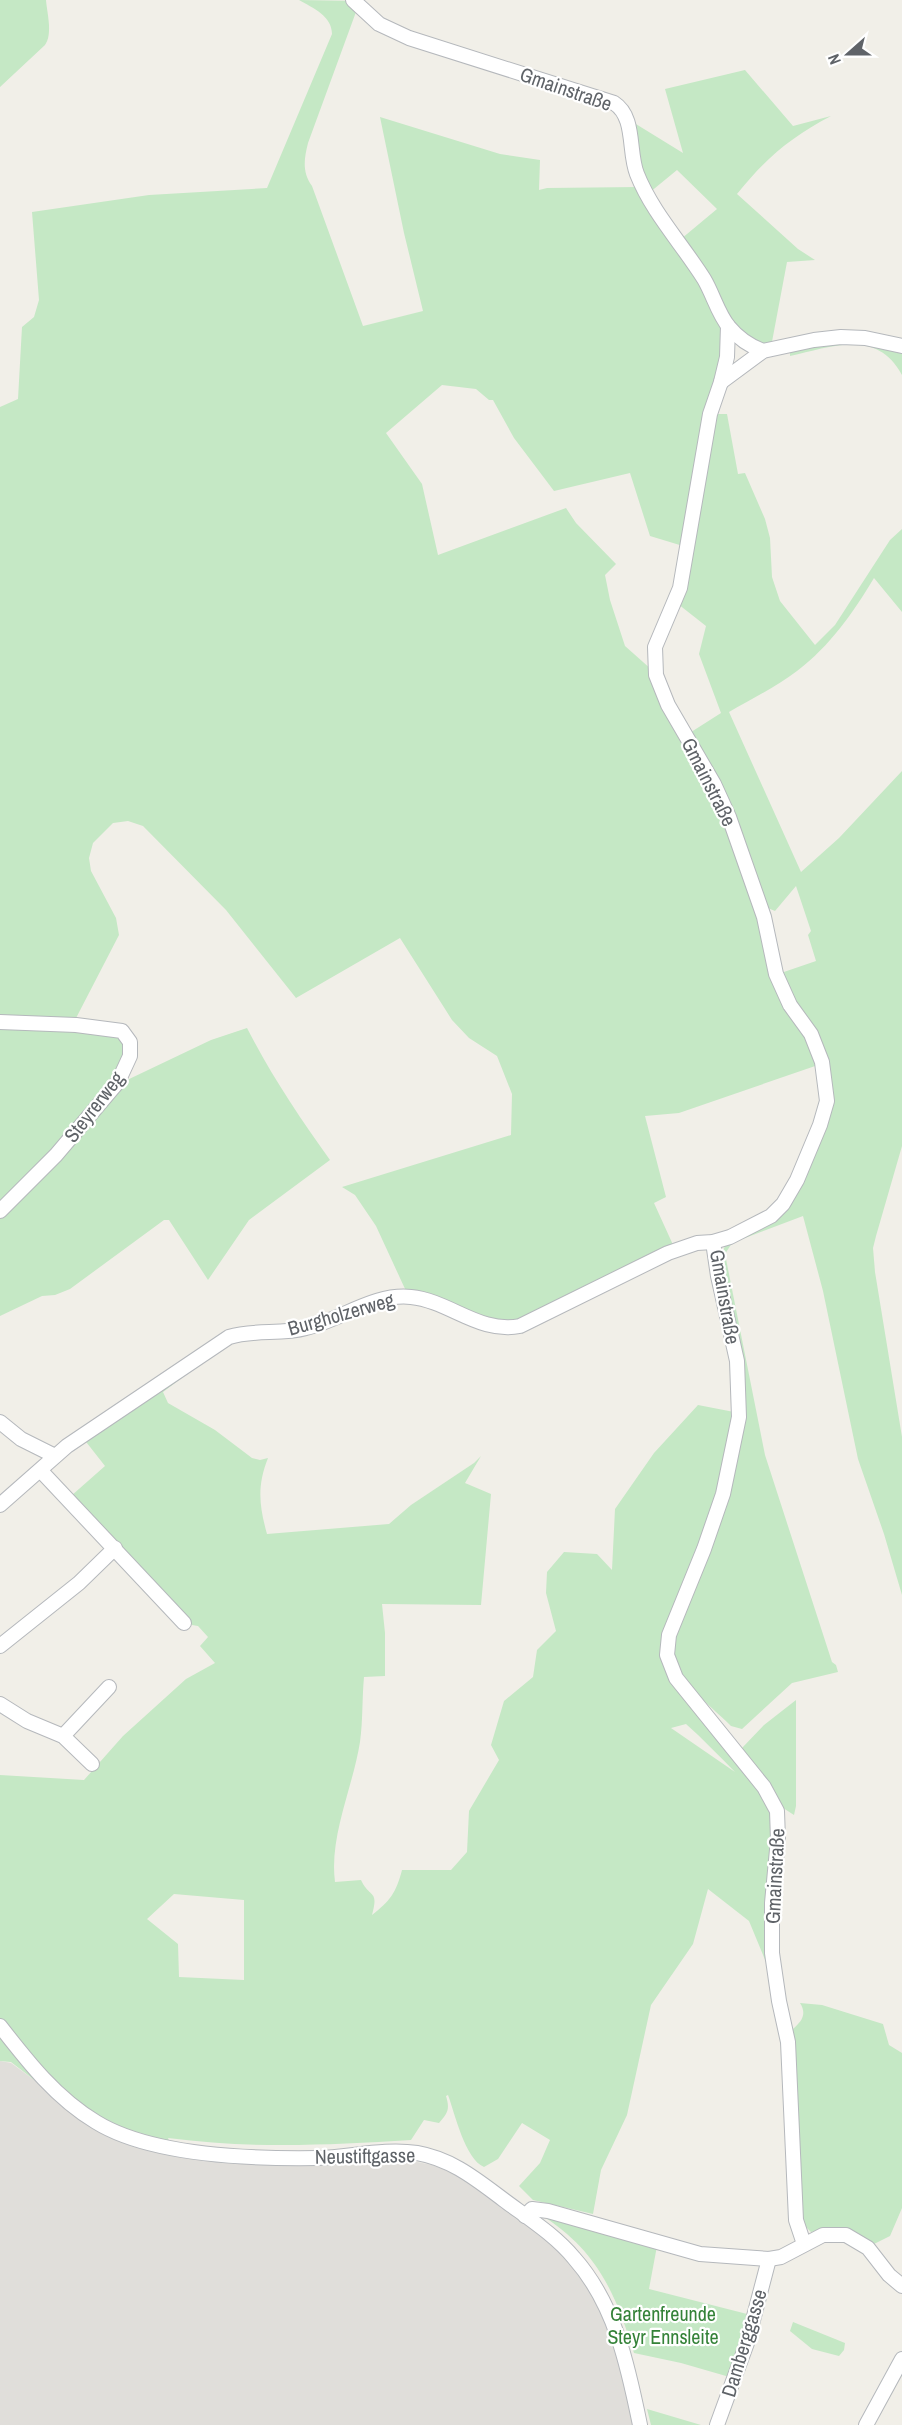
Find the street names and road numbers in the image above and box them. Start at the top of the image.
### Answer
street label: Gmainstraße [517,60,616,117]
street label: Gmainstraße [676,733,743,831]
street label: Steyrerweg [57,1066,130,1148]
street label: Gmainstraße [704,1247,747,1346]
street label: Burgholzerweg [285,1285,397,1342]
street label: Gmainstraße [759,1827,790,1924]
street label: Neustiftgasse [315,2141,415,2170]
street label: Damberggasse [714,2286,773,2400]

